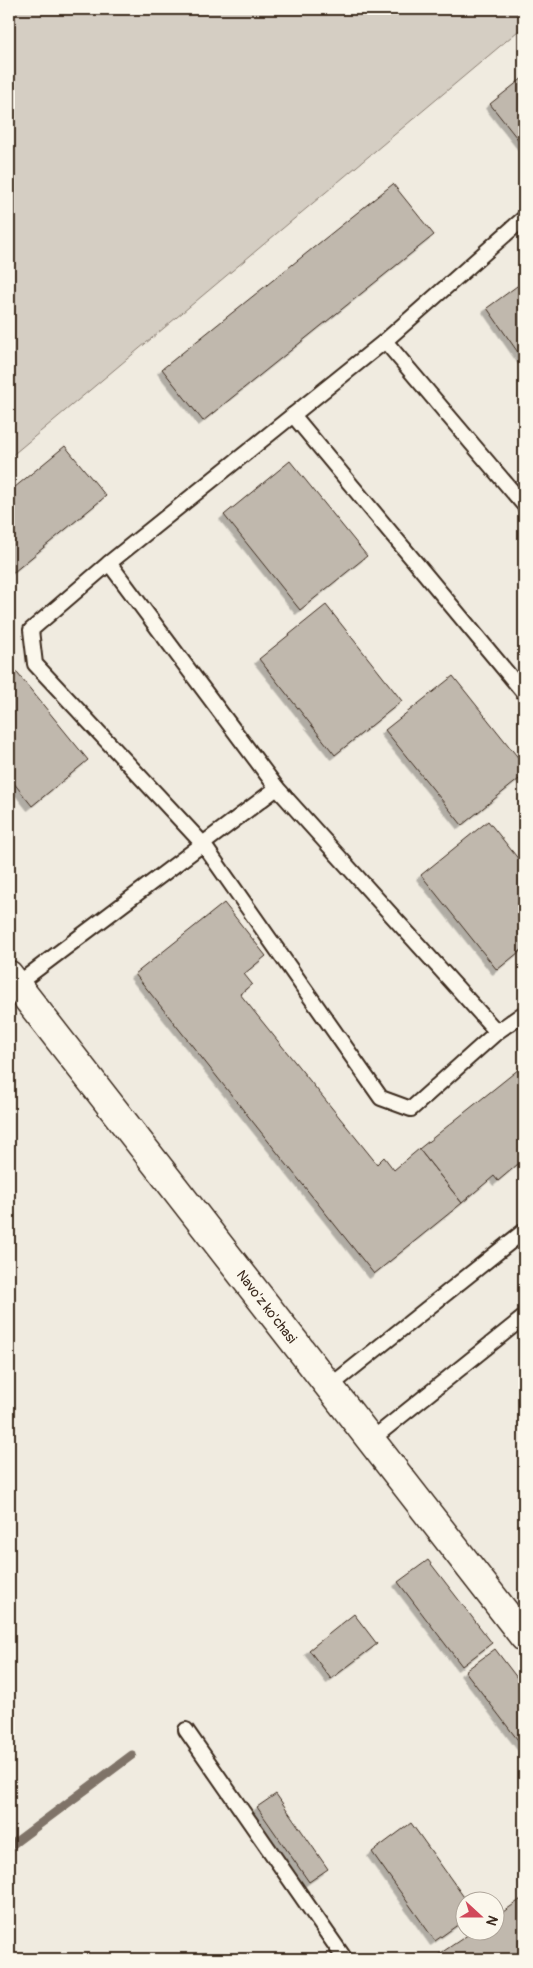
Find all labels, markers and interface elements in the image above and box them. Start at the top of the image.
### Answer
street label: Navo'z ko'chasi [233,1267,301,1347]
north arrow [456,1890,506,1940]
text: N [482,1913,501,1928]

